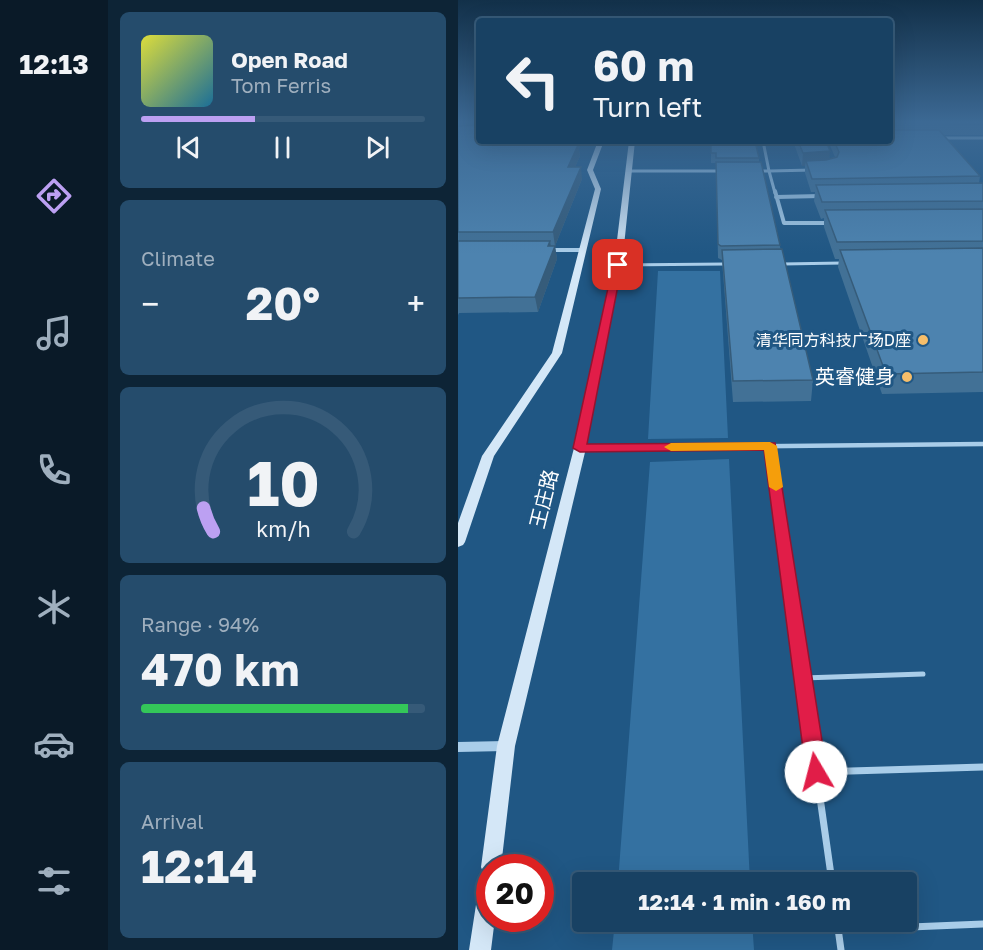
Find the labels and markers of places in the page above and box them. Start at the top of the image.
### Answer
pin [592,239,643,290]
place label: 清华同方科技广场D座 [756,330,911,350]
marker: 清华同方科技广场D座 [916,333,930,347]
place label: 英睿健身 [815,364,895,388]
marker: 英睿健身 [900,370,914,384]

